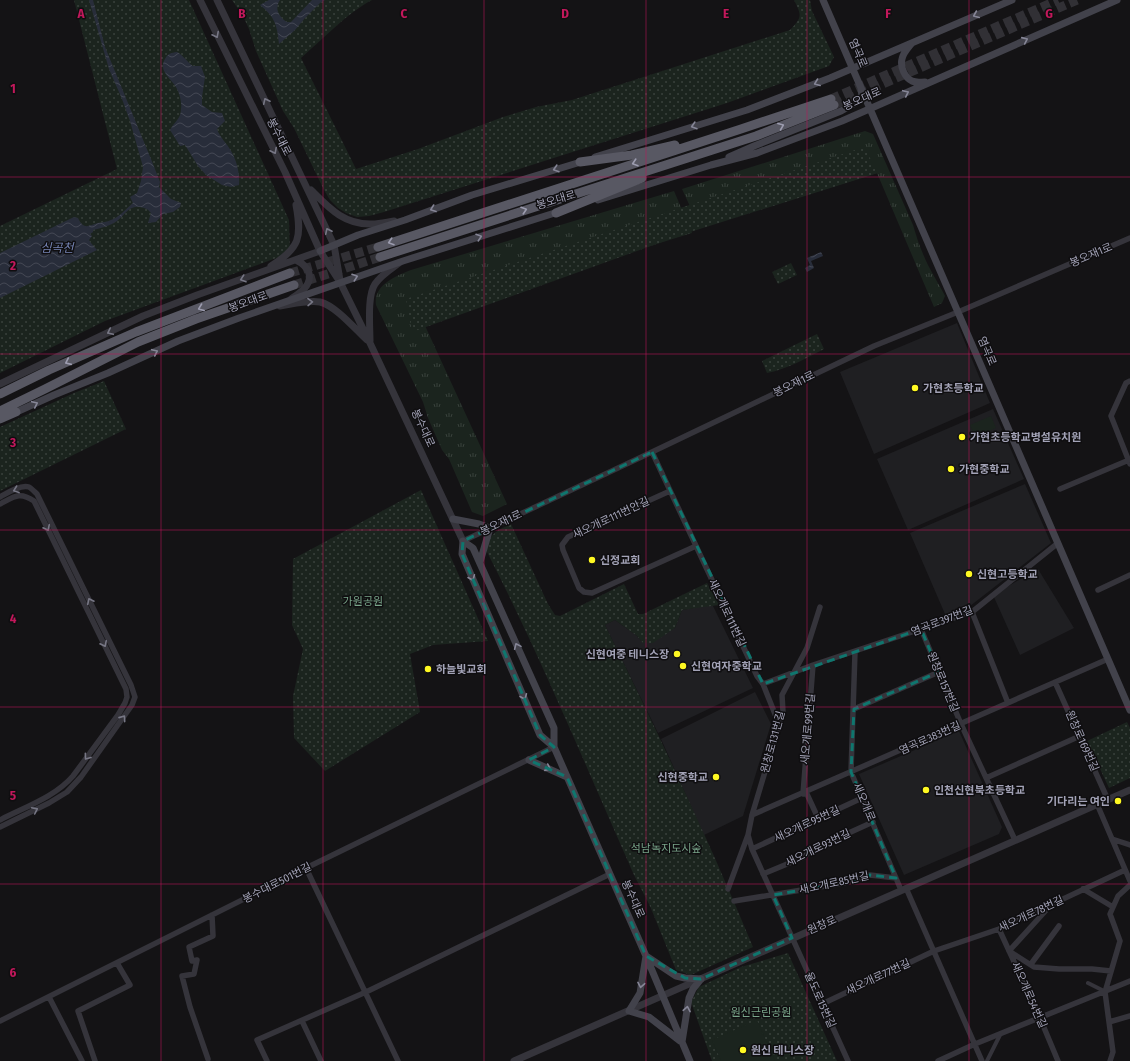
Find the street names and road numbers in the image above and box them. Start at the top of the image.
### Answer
street label: 염곡로 [846,36,870,70]
street label: 봉오대로 [841,85,883,113]
street label: 봉수대로 [264,116,294,158]
street label: 봉오대로 [535,188,577,212]
street label: 봉오재1로 [1068,240,1114,270]
street label: 봉오대로 [227,289,269,315]
street label: 염곡로 [975,334,999,368]
street label: 봉오재1로 [771,368,817,400]
street label: 봉수대로 [409,407,437,449]
street label: 새오개로111번안길 [570,494,652,542]
street label: 봉오재1로 [478,508,524,538]
street label: 새오개로111번길 [706,577,748,649]
street label: 염곡로397번길 [909,603,975,639]
street label: 원창로157번길 [924,650,962,714]
street label: 새오개로99번길 [798,693,818,765]
street label: 원창로169번길 [1063,708,1101,774]
street label: 원창로131번길 [758,709,788,775]
street label: 염곡로383번길 [897,719,963,757]
street label: 새오개로 [850,781,878,823]
street label: 새오개로95번길 [772,803,842,845]
street label: 새오개로93번길 [783,827,853,869]
street label: 봉수대로501번길 [240,860,314,906]
street label: 새오개로85번길 [798,869,870,897]
street label: 봉수대로 [619,878,647,920]
street label: 새오개로78번길 [996,893,1066,935]
street label: 원창로 [805,913,839,937]
street label: 새오개로77번길 [844,956,912,998]
street label: 새오개로54번길 [1009,960,1049,1030]
street label: 율도로15번길 [802,970,838,1030]

